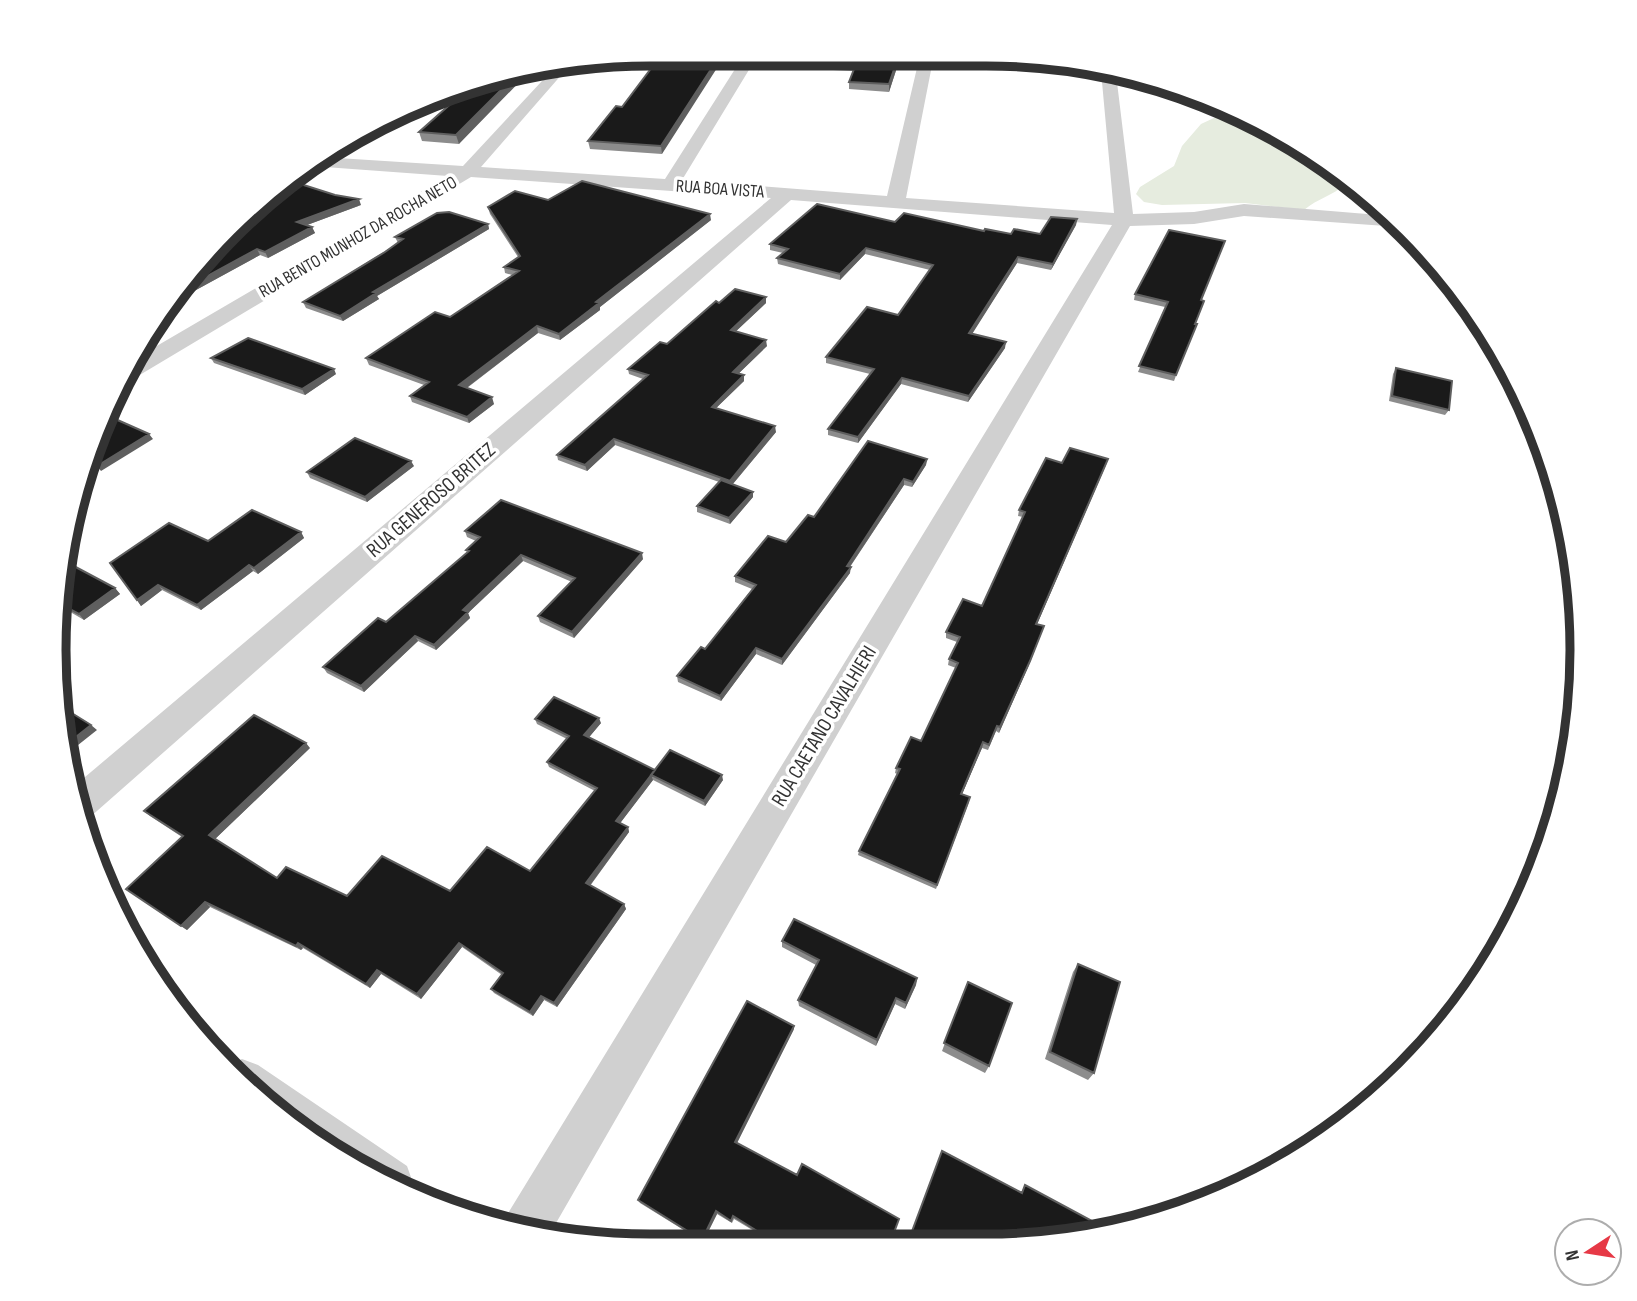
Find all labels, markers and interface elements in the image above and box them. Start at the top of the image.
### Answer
street label: RUA BENTO MUNHOZ DA ROCHA NETO [255,172,461,302]
street label: RUA BOA VISTA [675,175,765,203]
street label: RUA GENEROSO BRITEZ [362,437,501,563]
street label: RUA CAETANO CAVALHIERI [766,641,882,811]
north arrow [1553,1217,1623,1287]
text: N [1561,1248,1585,1263]

